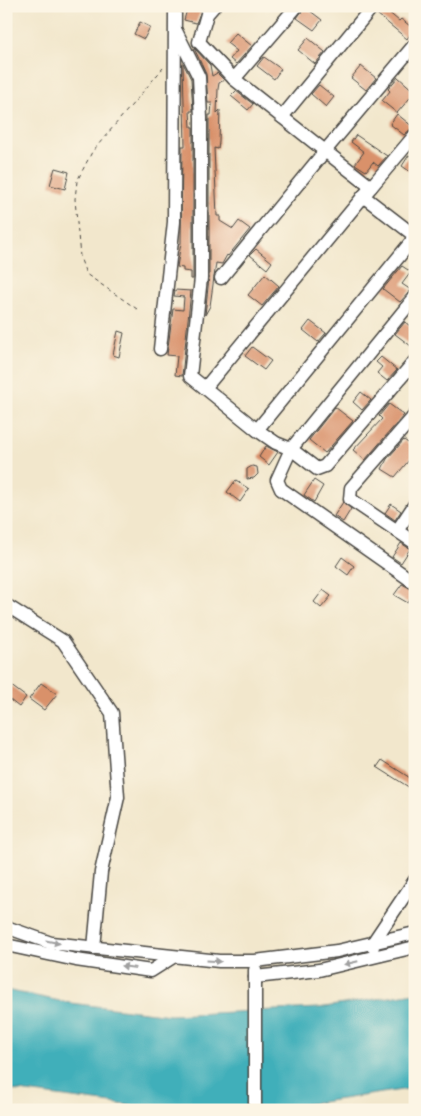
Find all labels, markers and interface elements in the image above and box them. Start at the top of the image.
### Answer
one-way arrow [45,938,60,946]
one-way arrow [206,957,222,965]
one-way arrow [343,959,358,967]
one-way arrow [120,963,136,971]

